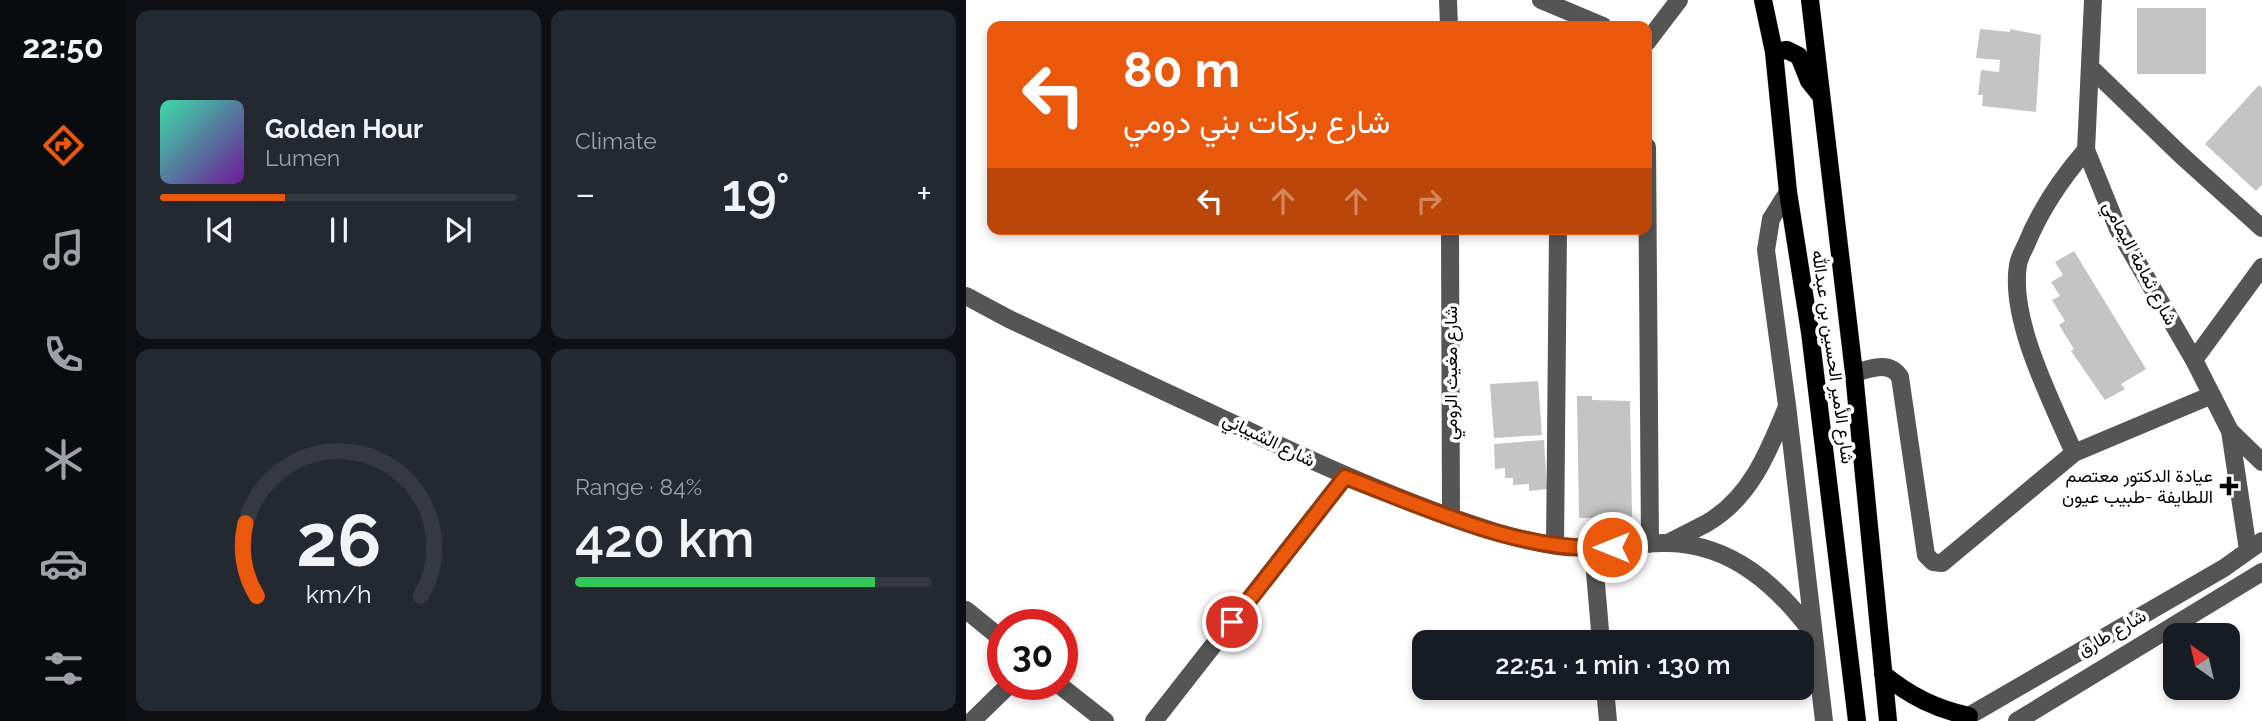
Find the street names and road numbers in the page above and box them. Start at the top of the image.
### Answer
street label: شارع ثمامة اليمامي [2094,197,2182,331]
street label: شارع الأمير الحسين بن عبدالله [1806,249,1859,466]
street label: شارع مغيث الرومي [1440,306,1466,440]
street label: شارع الشيباني [1218,408,1319,475]
street label: شارع طارق [2074,605,2151,662]

